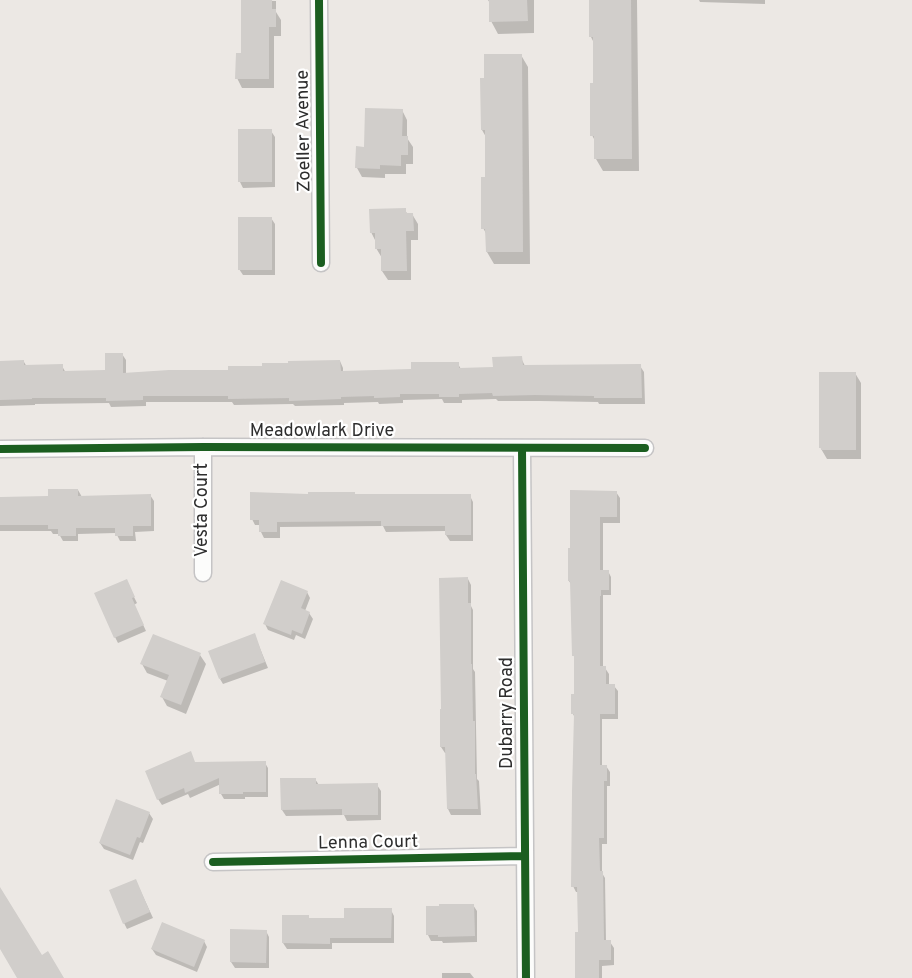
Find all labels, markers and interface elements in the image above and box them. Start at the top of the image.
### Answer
street label: Zoeller Avenue [293,70,317,192]
street label: Meadowlark Drive [250,421,394,443]
street label: Vesta Court [192,463,214,557]
street label: Dubarry Road [497,657,519,769]
street label: Lenna Court [318,832,418,856]

